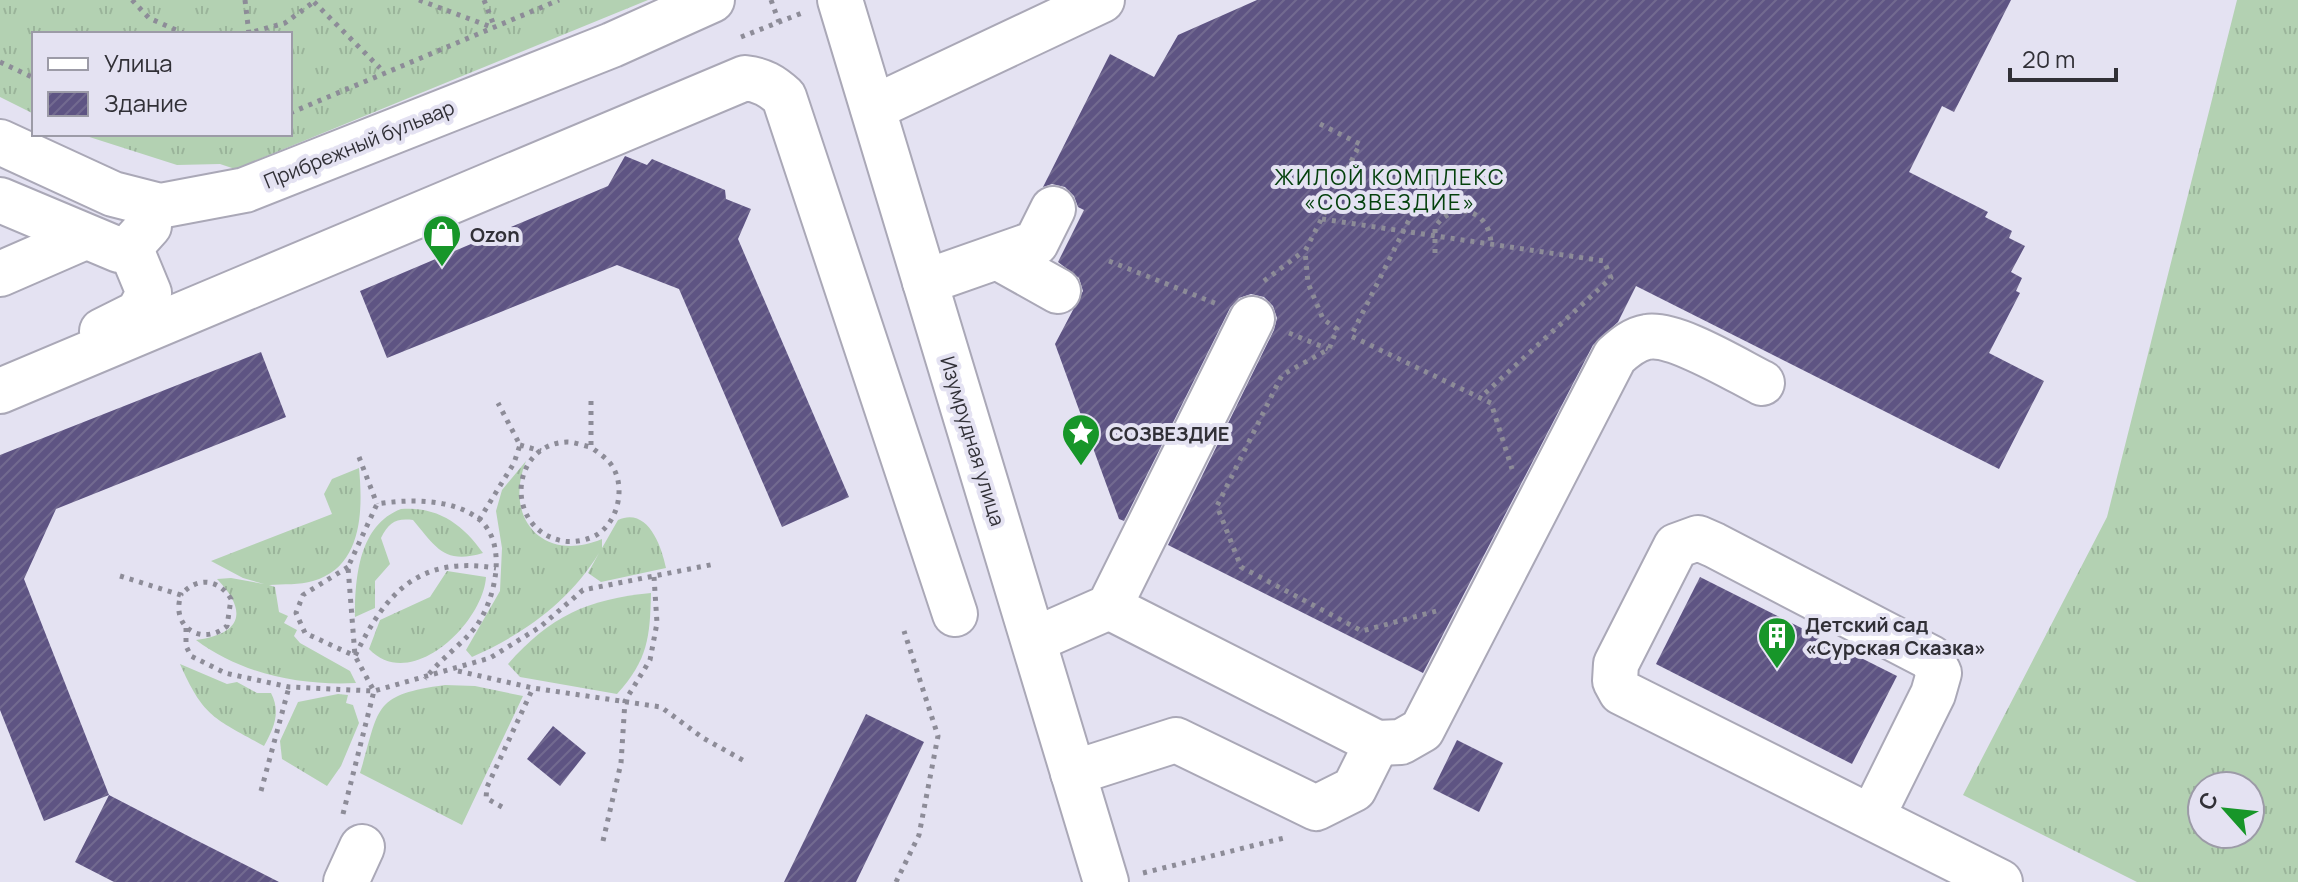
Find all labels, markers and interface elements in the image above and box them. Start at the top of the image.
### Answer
legend [32,32,292,136]
scale bar [2010,32,2116,82]
text: 20 m [2022,42,2075,75]
text: Улица [104,46,173,79]
text: Здание [104,86,188,119]
street label: Прибрежный бульвар [260,93,458,195]
district label: ЖИЛОЙ КОМПЛЕКС «СОЗВЕЗДИЕ» [1274,162,1506,217]
shop icon: Ozon [421,213,463,268]
place label: Ozon [470,221,520,248]
street label: Изумрудная улица [934,353,1012,529]
place icon: СОЗВЕЗДИЕ [1060,412,1102,467]
place label: СОЗВЕЗДИЕ [1109,420,1230,447]
place label: Детский сад «Сурская Сказка» [1805,611,1986,661]
building icon: Детский сад «Сурская Сказка» [1756,615,1798,670]
north arrow [2186,770,2266,850]
text: С [2191,787,2225,815]

